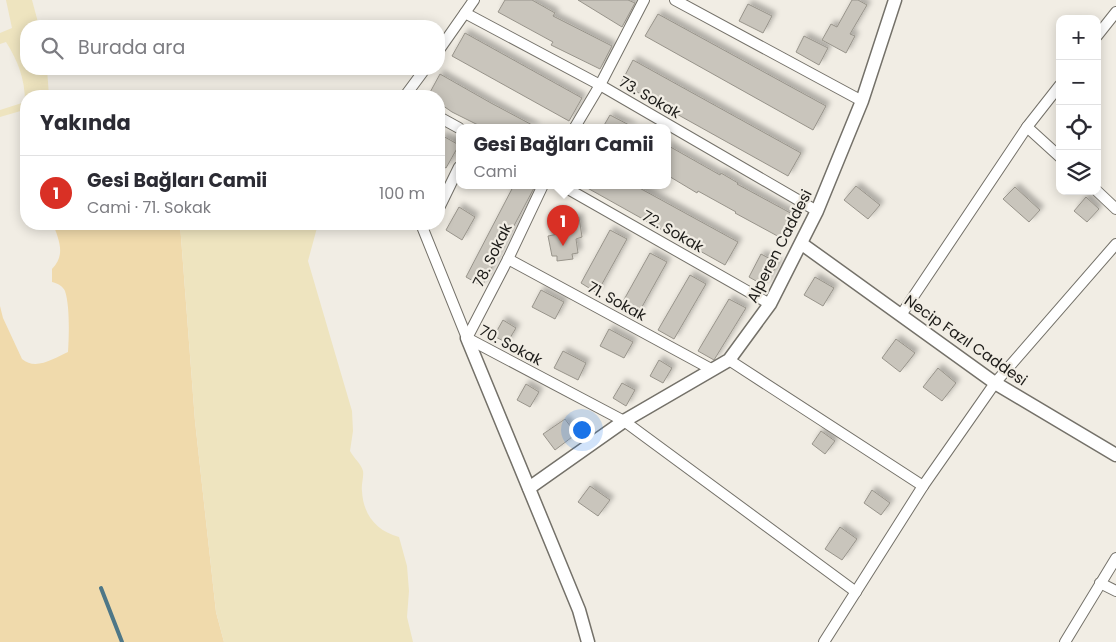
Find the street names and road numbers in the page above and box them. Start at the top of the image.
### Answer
street label: 73. Sokak [615,71,685,123]
street label: Alperen Caddesi [741,186,817,306]
street label: 72. Sokak [638,205,708,257]
street label: 78. Sokak [467,219,517,291]
street label: 71. Sokak [584,276,650,326]
street label: Necip Fazıl Caddesi [900,290,1032,390]
street label: 70. Sokak [476,320,547,371]

